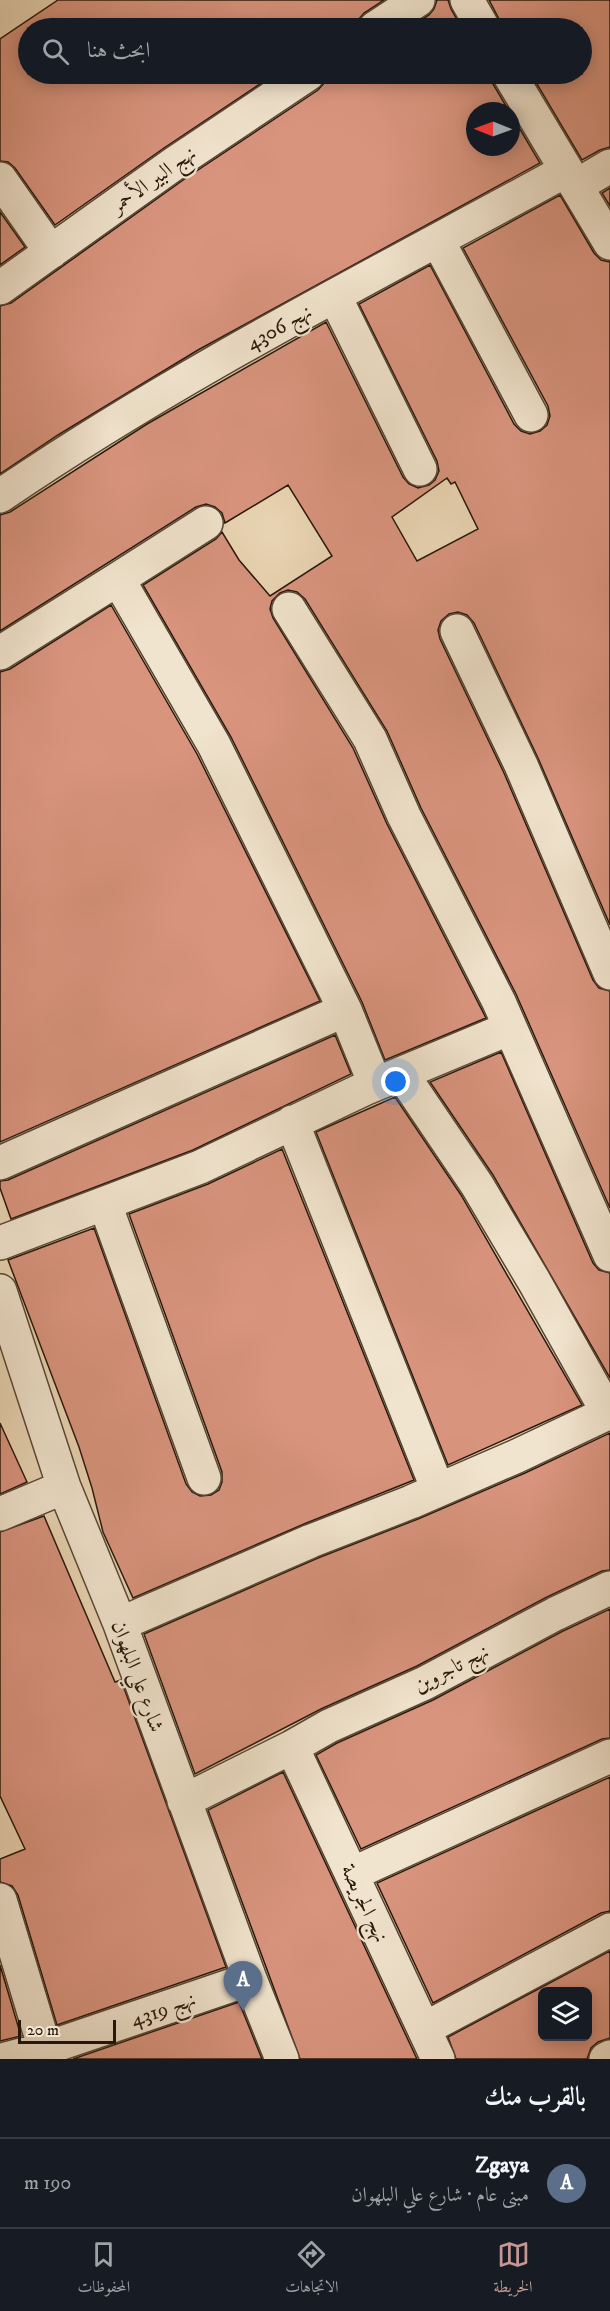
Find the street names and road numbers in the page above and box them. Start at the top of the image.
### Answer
street label: نهج البير الأحمر [102,138,204,224]
street label: نهج 4306 [242,299,319,361]
street label: شارع علي البلهوان [99,1617,169,1738]
street label: نهج تاجروين [409,1639,496,1703]
street label: نهج الجريصة [330,1860,394,1949]
street label: نهج 4319 [127,1987,201,2038]

